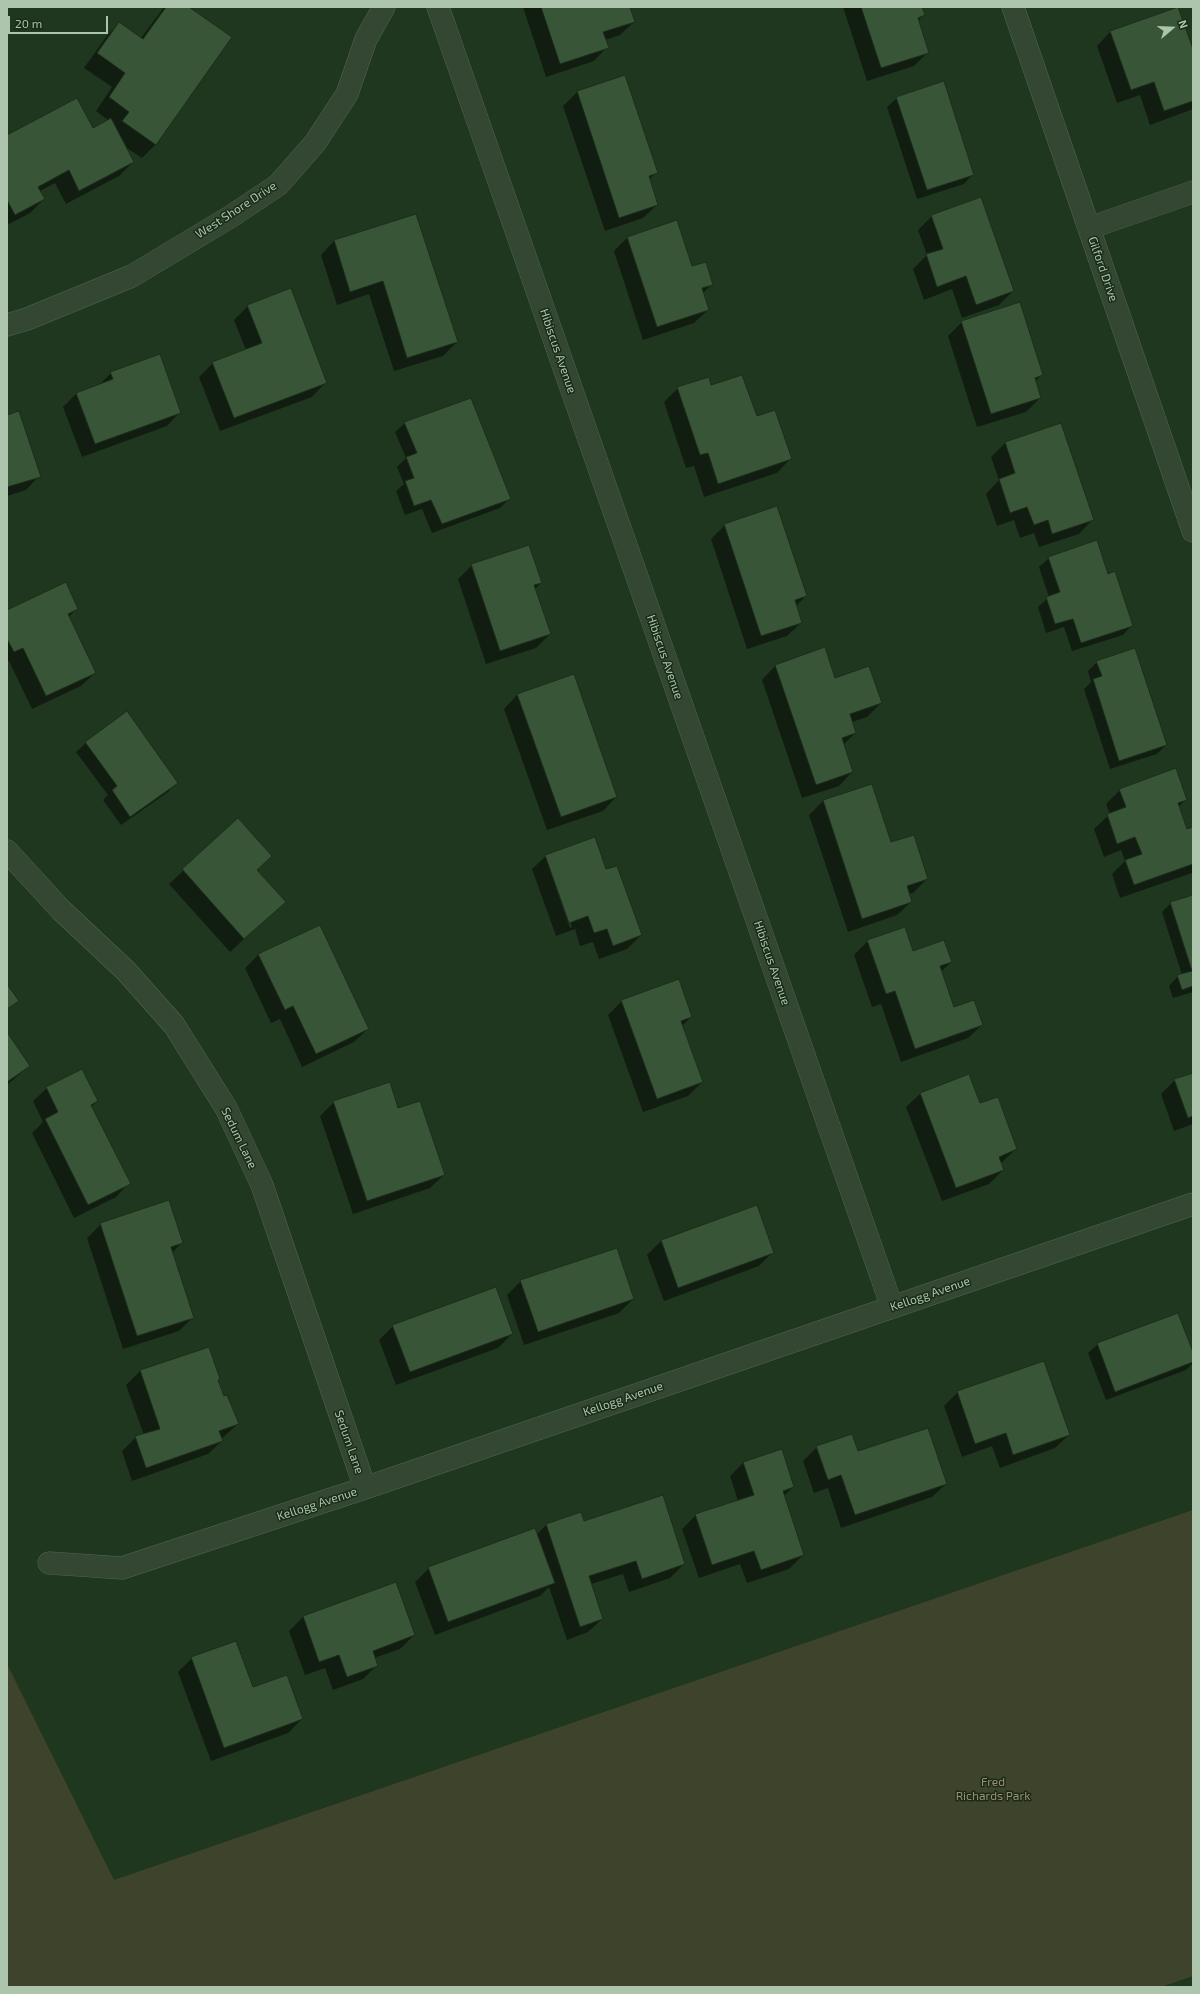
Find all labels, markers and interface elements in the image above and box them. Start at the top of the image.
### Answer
scale bar [10,8,110,34]
north arrow [1152,8,1192,48]
text: 20 m [15,16,42,30]
text: N [1176,18,1191,30]
street label: West Shore Drive [193,178,279,242]
street label: Gilford Drive [1085,234,1121,304]
street label: Hibiscus Avenue [537,307,579,395]
street label: Hibiscus Avenue [644,613,686,701]
street label: Hibiscus Avenue [751,919,793,1007]
street label: Sedum Lane [218,1105,260,1171]
street label: Kellogg Avenue [888,1274,972,1314]
street label: Kellogg Avenue [581,1379,665,1419]
street label: Sedum Lane [331,1408,367,1476]
street label: Kellogg Avenue [275,1484,359,1524]
park label: Fred Richards Park [956,1775,1030,1803]

